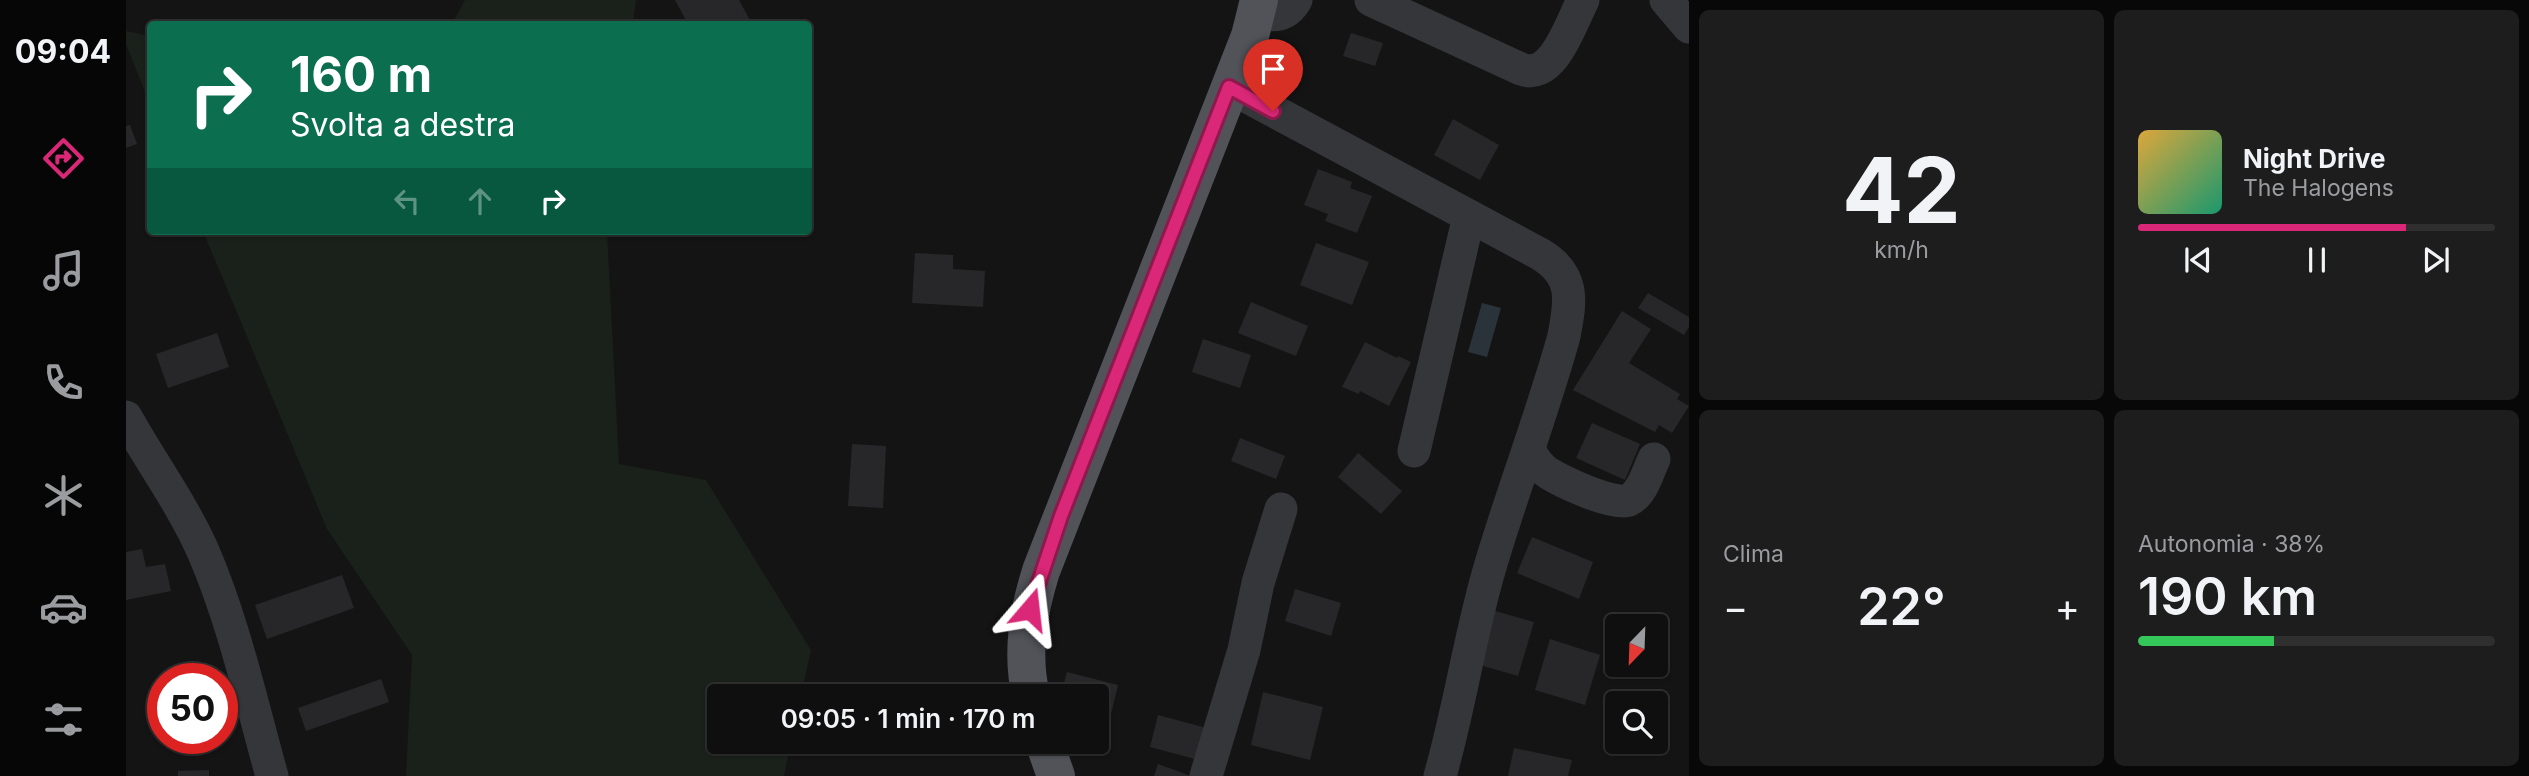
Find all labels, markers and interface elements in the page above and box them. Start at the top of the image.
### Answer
text: 09:04 [15,32,111,71]
pin [1243,39,1303,111]
text: 160 m [290,45,432,104]
icon: right [175,49,266,140]
icon: arrive [1254,50,1292,88]
text: Svolta a destra [290,105,515,144]
icon: directions [39,134,88,183]
text: 42 [1842,135,1961,245]
text: Night Drive [2243,143,2385,174]
text: The Halogens [2243,174,2394,202]
icon: left [388,182,426,220]
icon: ahead [461,182,499,220]
icon: right [534,182,572,220]
text: km/h [1874,236,1929,264]
icon: previous [2179,241,2217,279]
icon: pause [2298,241,2336,279]
icon: next [2417,241,2455,279]
icon: music [39,246,88,295]
icon: phone [39,358,88,407]
icon: climate [39,471,88,520]
text: Autonomia · 38% [2138,530,2325,558]
text: Clima [1723,540,1784,568]
text: 190 km [2138,565,2317,628]
position arrow [993,572,1067,646]
text: 22° [1857,575,1946,638]
icon: car [39,583,88,632]
text: − [1723,584,1748,630]
text: + [2055,584,2080,630]
north arrow [1605,614,1668,677]
map controls [1605,614,1668,754]
speed limit sign: 50 [147,663,238,754]
button: search [1605,691,1668,754]
icon: filters [39,695,88,744]
text: 09:05 · 1 min · 170 m [781,703,1035,734]

